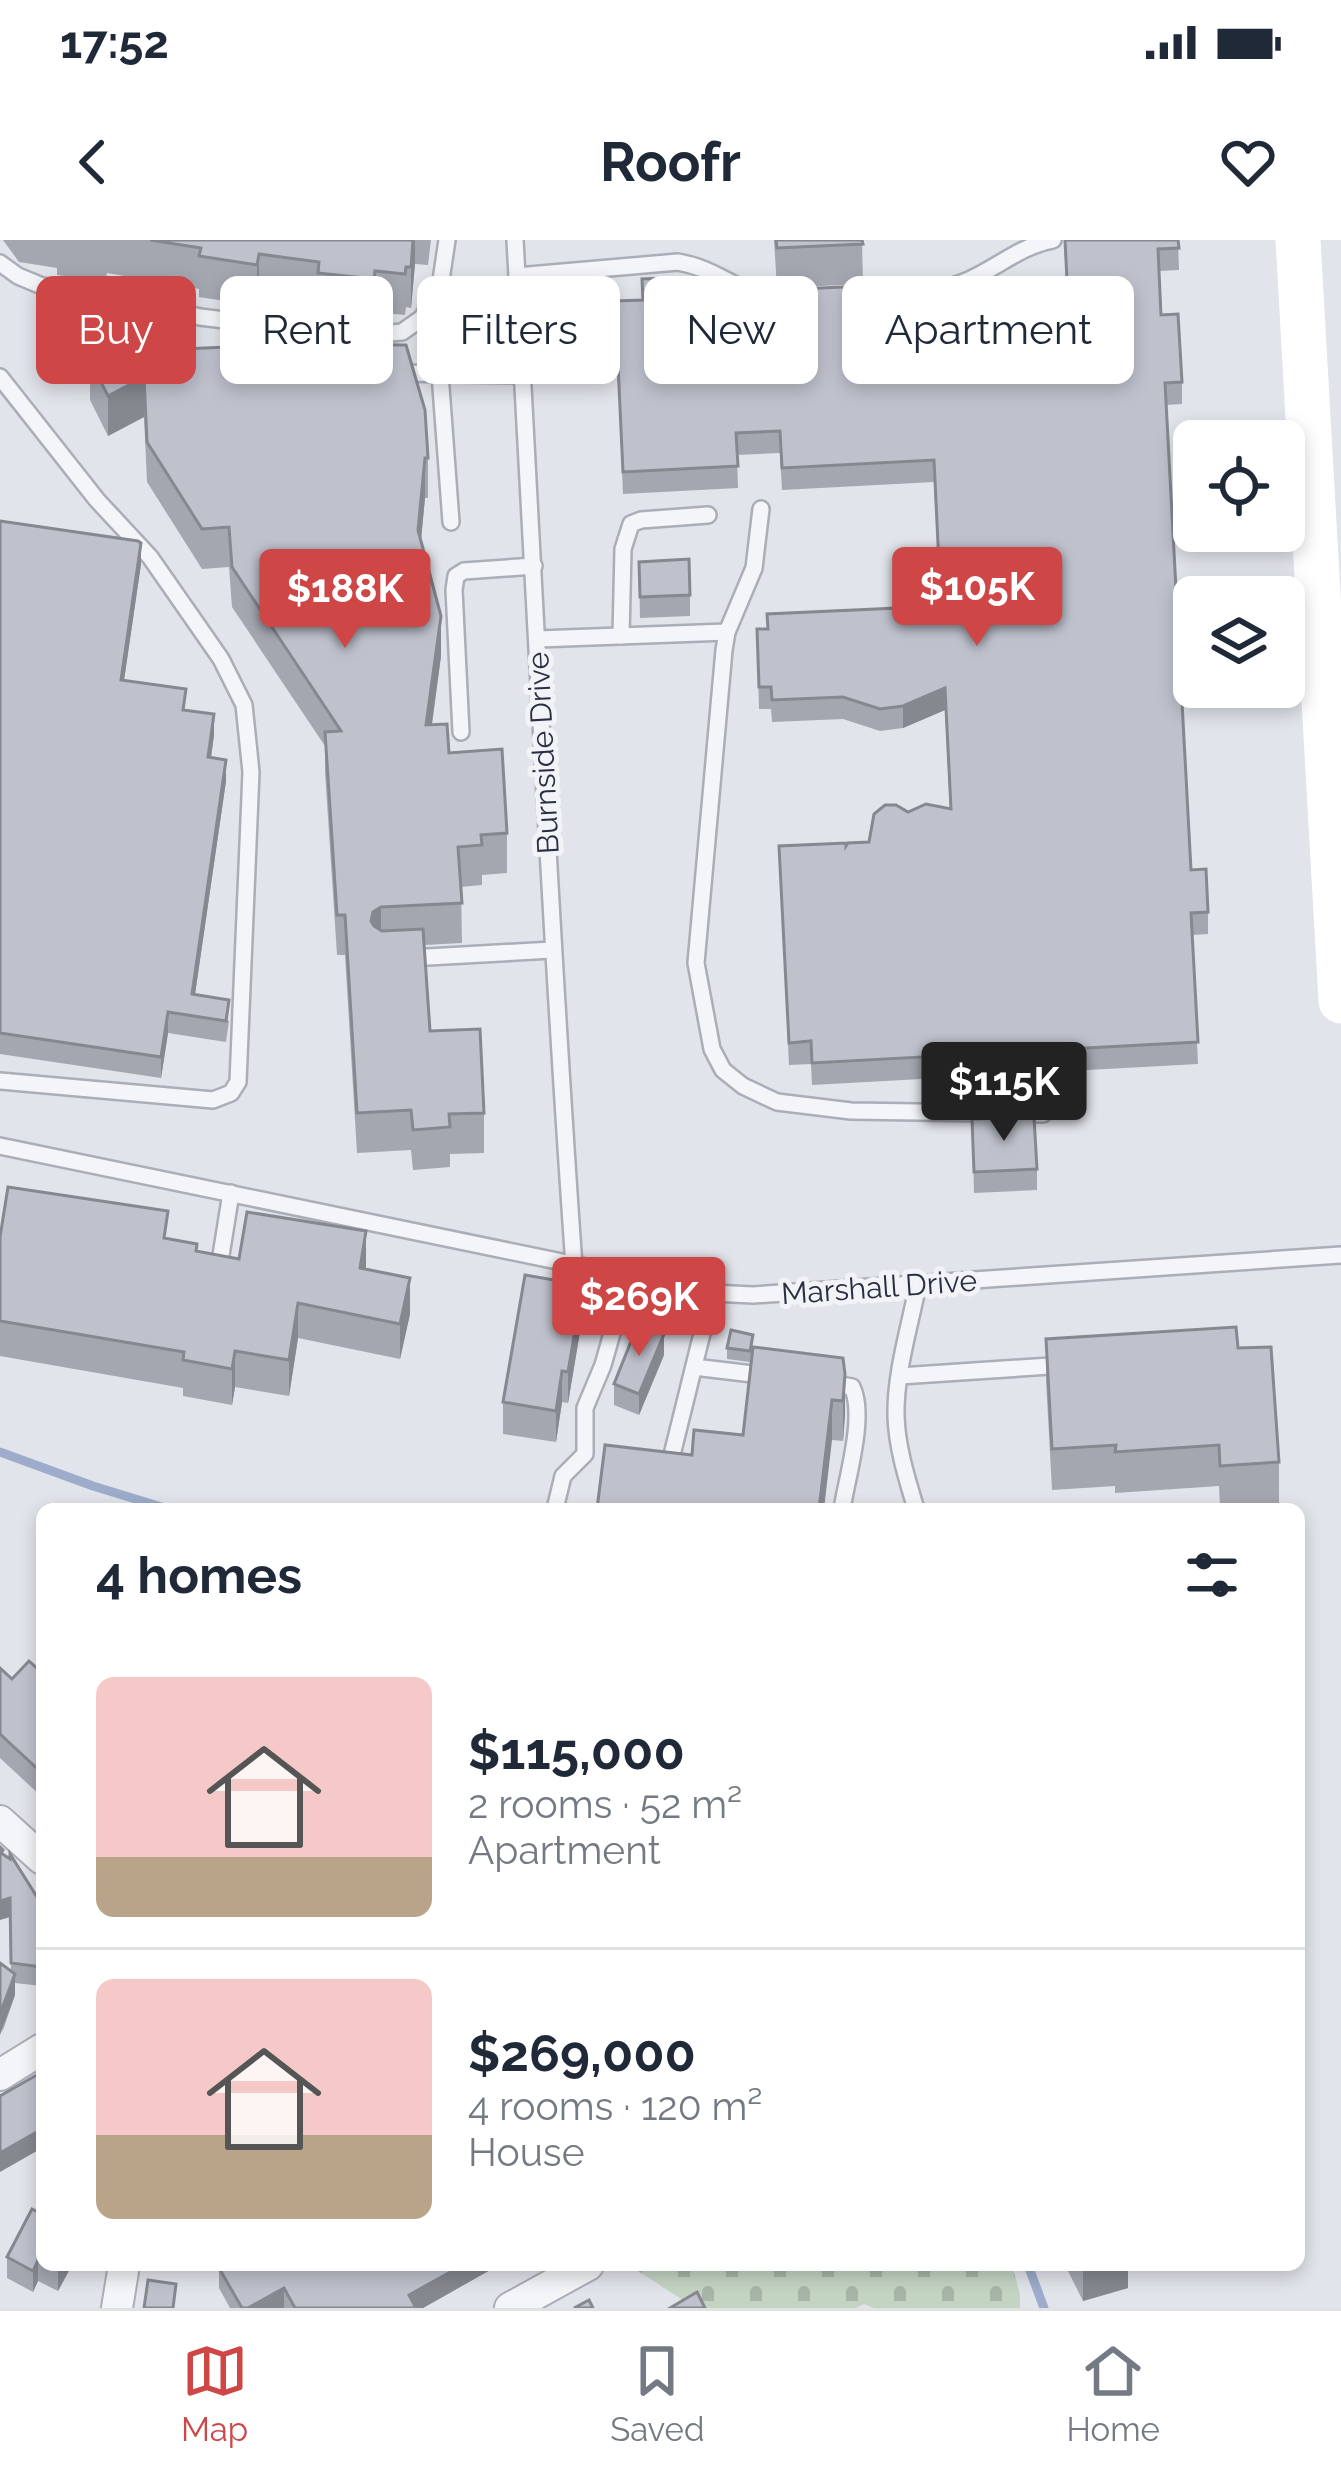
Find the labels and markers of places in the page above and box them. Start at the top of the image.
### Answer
pin: $105K [893,547,1061,649]
pin: $188K [261,549,429,651]
pin: $115K [920,1042,1088,1144]
pin: $269K [555,1257,723,1359]

